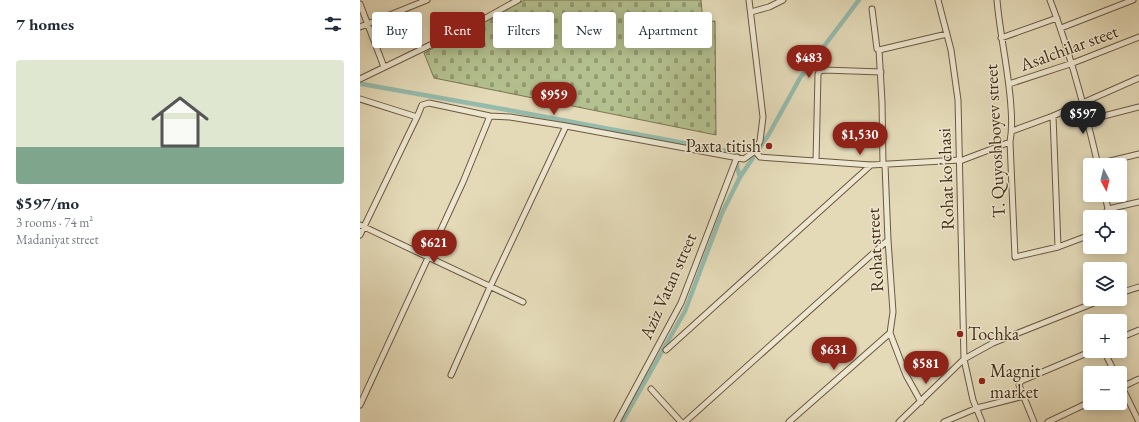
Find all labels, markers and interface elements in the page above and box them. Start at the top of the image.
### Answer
chip: Buy [372,12,422,48]
chip: Rent [430,12,485,48]
chip: Filters [493,12,554,48]
chip: New [562,12,616,48]
chip: Apartment [624,12,712,48]
text: 7 homes [16,13,74,35]
icon: filters [322,13,344,35]
street label: Asalchilar steet [1016,19,1121,76]
pin: $483 [785,45,833,79]
text: $483 [796,49,822,66]
street label: T. Quyoshboyev street [979,63,1010,218]
pin: $959 [530,82,578,116]
icon: home [144,86,216,158]
text: $959 [541,86,567,103]
pin: $597 [1059,101,1107,135]
text: $597 [1070,105,1096,122]
pin: $1,530 [827,122,893,156]
text: $1,530 [842,126,878,143]
street label: Rohat ko'chasi [932,127,959,230]
place label: Paxta titish [685,134,761,157]
marker: Paxta titish [764,141,774,151]
north arrow [1083,158,1127,202]
map controls [1083,158,1127,410]
text: $597/mo [16,192,79,214]
street label: Rohat street [861,207,888,293]
button: locate [1083,210,1127,254]
text: 3 rooms · 74 m² [16,214,93,231]
street label: Aziz Vatan street [633,229,701,344]
pin: $621 [410,230,458,264]
text: Madaniyat street [16,231,99,248]
text: $621 [421,234,447,251]
button: layers [1083,262,1127,306]
button: + [1083,314,1127,358]
place label: Tochka [968,322,1020,345]
marker: Tochka [955,329,965,339]
pin: $631 [810,337,858,371]
text: $631 [821,341,847,358]
pin: $581 [902,351,950,385]
text: $581 [913,355,939,372]
place label: Magnit market [990,359,1041,403]
button: − [1083,366,1127,410]
marker: Magnit market [977,376,987,386]

